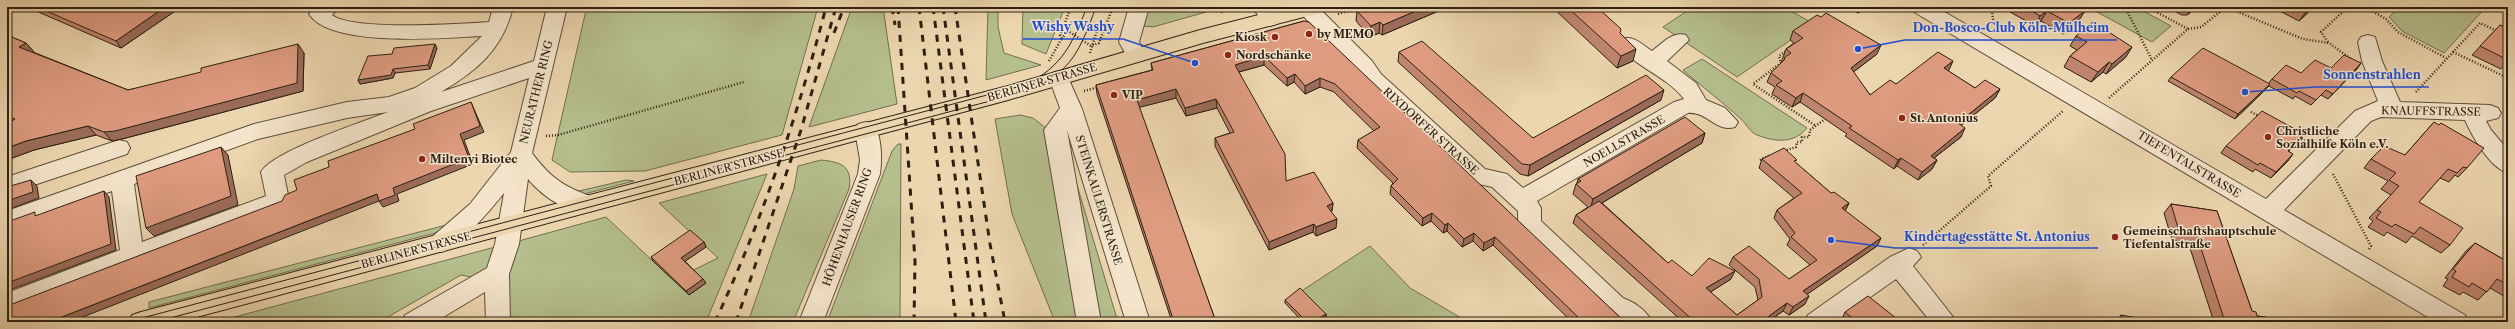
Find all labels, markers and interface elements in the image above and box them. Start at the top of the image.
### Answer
callout: Wishy Washy [1023,15,1123,39]
callout: Don-Bosco-Club Köln-Mülheim [1905,16,2117,40]
text: Wishy Washy [1031,19,1115,34]
text: Don-Bosco-Club Köln-Mülheim [1913,20,2109,35]
place label: by MEMO [1316,27,1374,41]
marker: by MEMO [1304,29,1314,39]
place label: Kiosk [1235,30,1268,44]
marker: Kiosk [1270,32,1280,42]
street label: NEURATHER RING [516,39,556,145]
place label: Nordschänke [1236,48,1311,62]
marker: Nordschänke [1223,50,1233,60]
street label: BERLINER STRASSE [985,60,1099,104]
callout: Sonnenstrahlen [2315,63,2429,87]
text: Sonnenstrahlen [2323,67,2422,82]
street label: RIXDORFER STRASSE [1380,84,1482,178]
place label: VIP [1121,88,1143,102]
marker: VIP [1109,90,1119,100]
street label: KNAUFFSTRASSE [2381,103,2481,119]
place label: St. Antonius [1910,111,1978,125]
street label: NOELLSTRASSE [1581,112,1668,170]
marker: St. Antonius [1897,113,1907,123]
place label: Christliche Sozialhilfe Köln e.V. [2276,124,2389,151]
street label: TIEFENTALSTRASSE [2135,128,2244,201]
marker: Christliche Sozialhilfe Köln e.V. [2263,132,2273,142]
street label: STEINKAULERSTRASSE [1073,133,1126,267]
street label: BERLINER STRASSE [672,145,786,188]
place label: Miltenyi Biotec [430,152,517,166]
marker: Miltenyi Biotec [417,154,427,164]
street label: HÖHENHAUSER RING [818,166,875,288]
callout: Kindertagesstätte St. Antonius [1895,224,2098,248]
place label: Gemeinschaftshauptschule Tiefentalstraße [2123,224,2277,251]
street label: BERLINER STRASSE [359,228,473,271]
text: Kindertagesstätte St. Antonius [1904,229,2090,244]
marker: Gemeinschaftshauptschule Tiefentalstraße [2110,232,2120,242]

